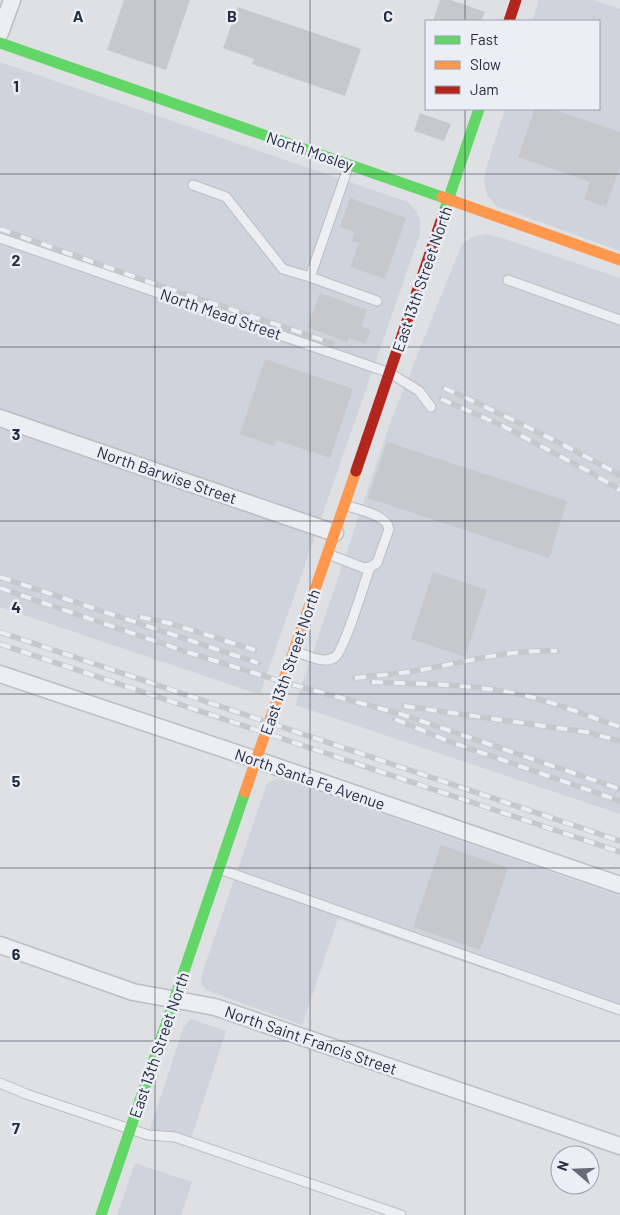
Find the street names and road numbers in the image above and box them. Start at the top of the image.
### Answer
street label: North Mosley [264,127,357,174]
street label: East 13th Street North [388,203,455,354]
street label: North Mead Street [158,284,284,343]
street label: North Barwise Street [95,442,239,507]
street label: East 13th Street North [256,586,323,737]
street label: North Santa Fe Avenue [233,744,388,813]
street label: East 13th Street North [125,969,192,1120]
street label: North Saint Francis Street [223,1001,400,1078]

